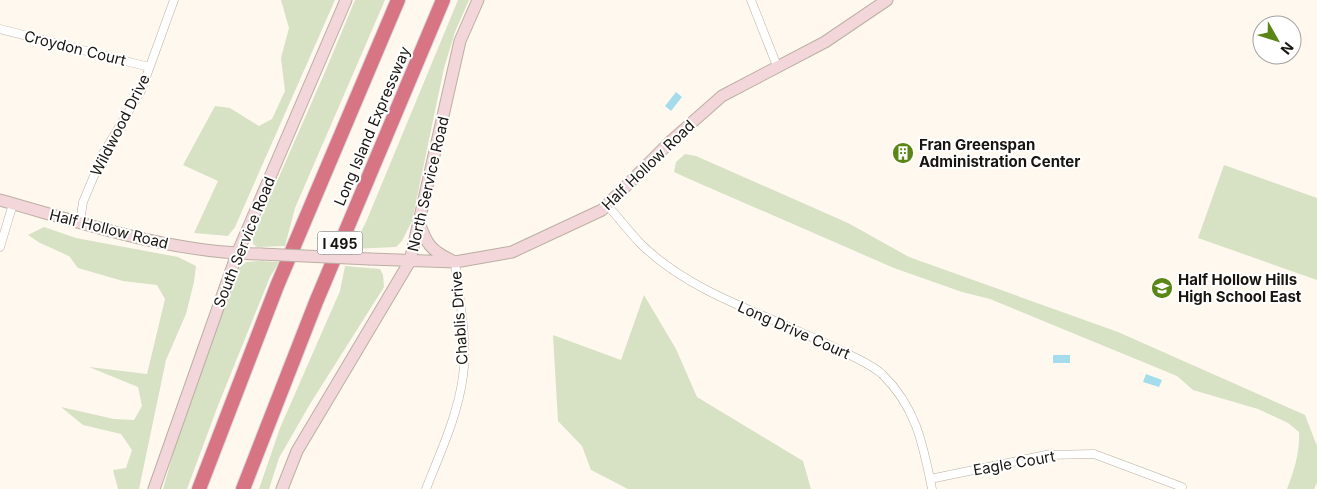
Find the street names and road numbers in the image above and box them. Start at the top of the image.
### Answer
street label: Croydon Court [22,26,128,70]
street label: Long Island Expressway [330,43,414,209]
street label: Wildwood Drive [86,71,154,179]
street label: North Service Road [403,115,453,253]
street label: Half Hollow Road [598,116,698,214]
street label: South Service Road [209,174,279,310]
street label: Half Hollow Road [48,205,170,253]
road number: I 495 [318,232,362,254]
street label: Chablis Drive [446,270,472,366]
street label: Long Drive Court [735,297,853,363]
street label: Eagle Court [972,446,1057,480]

